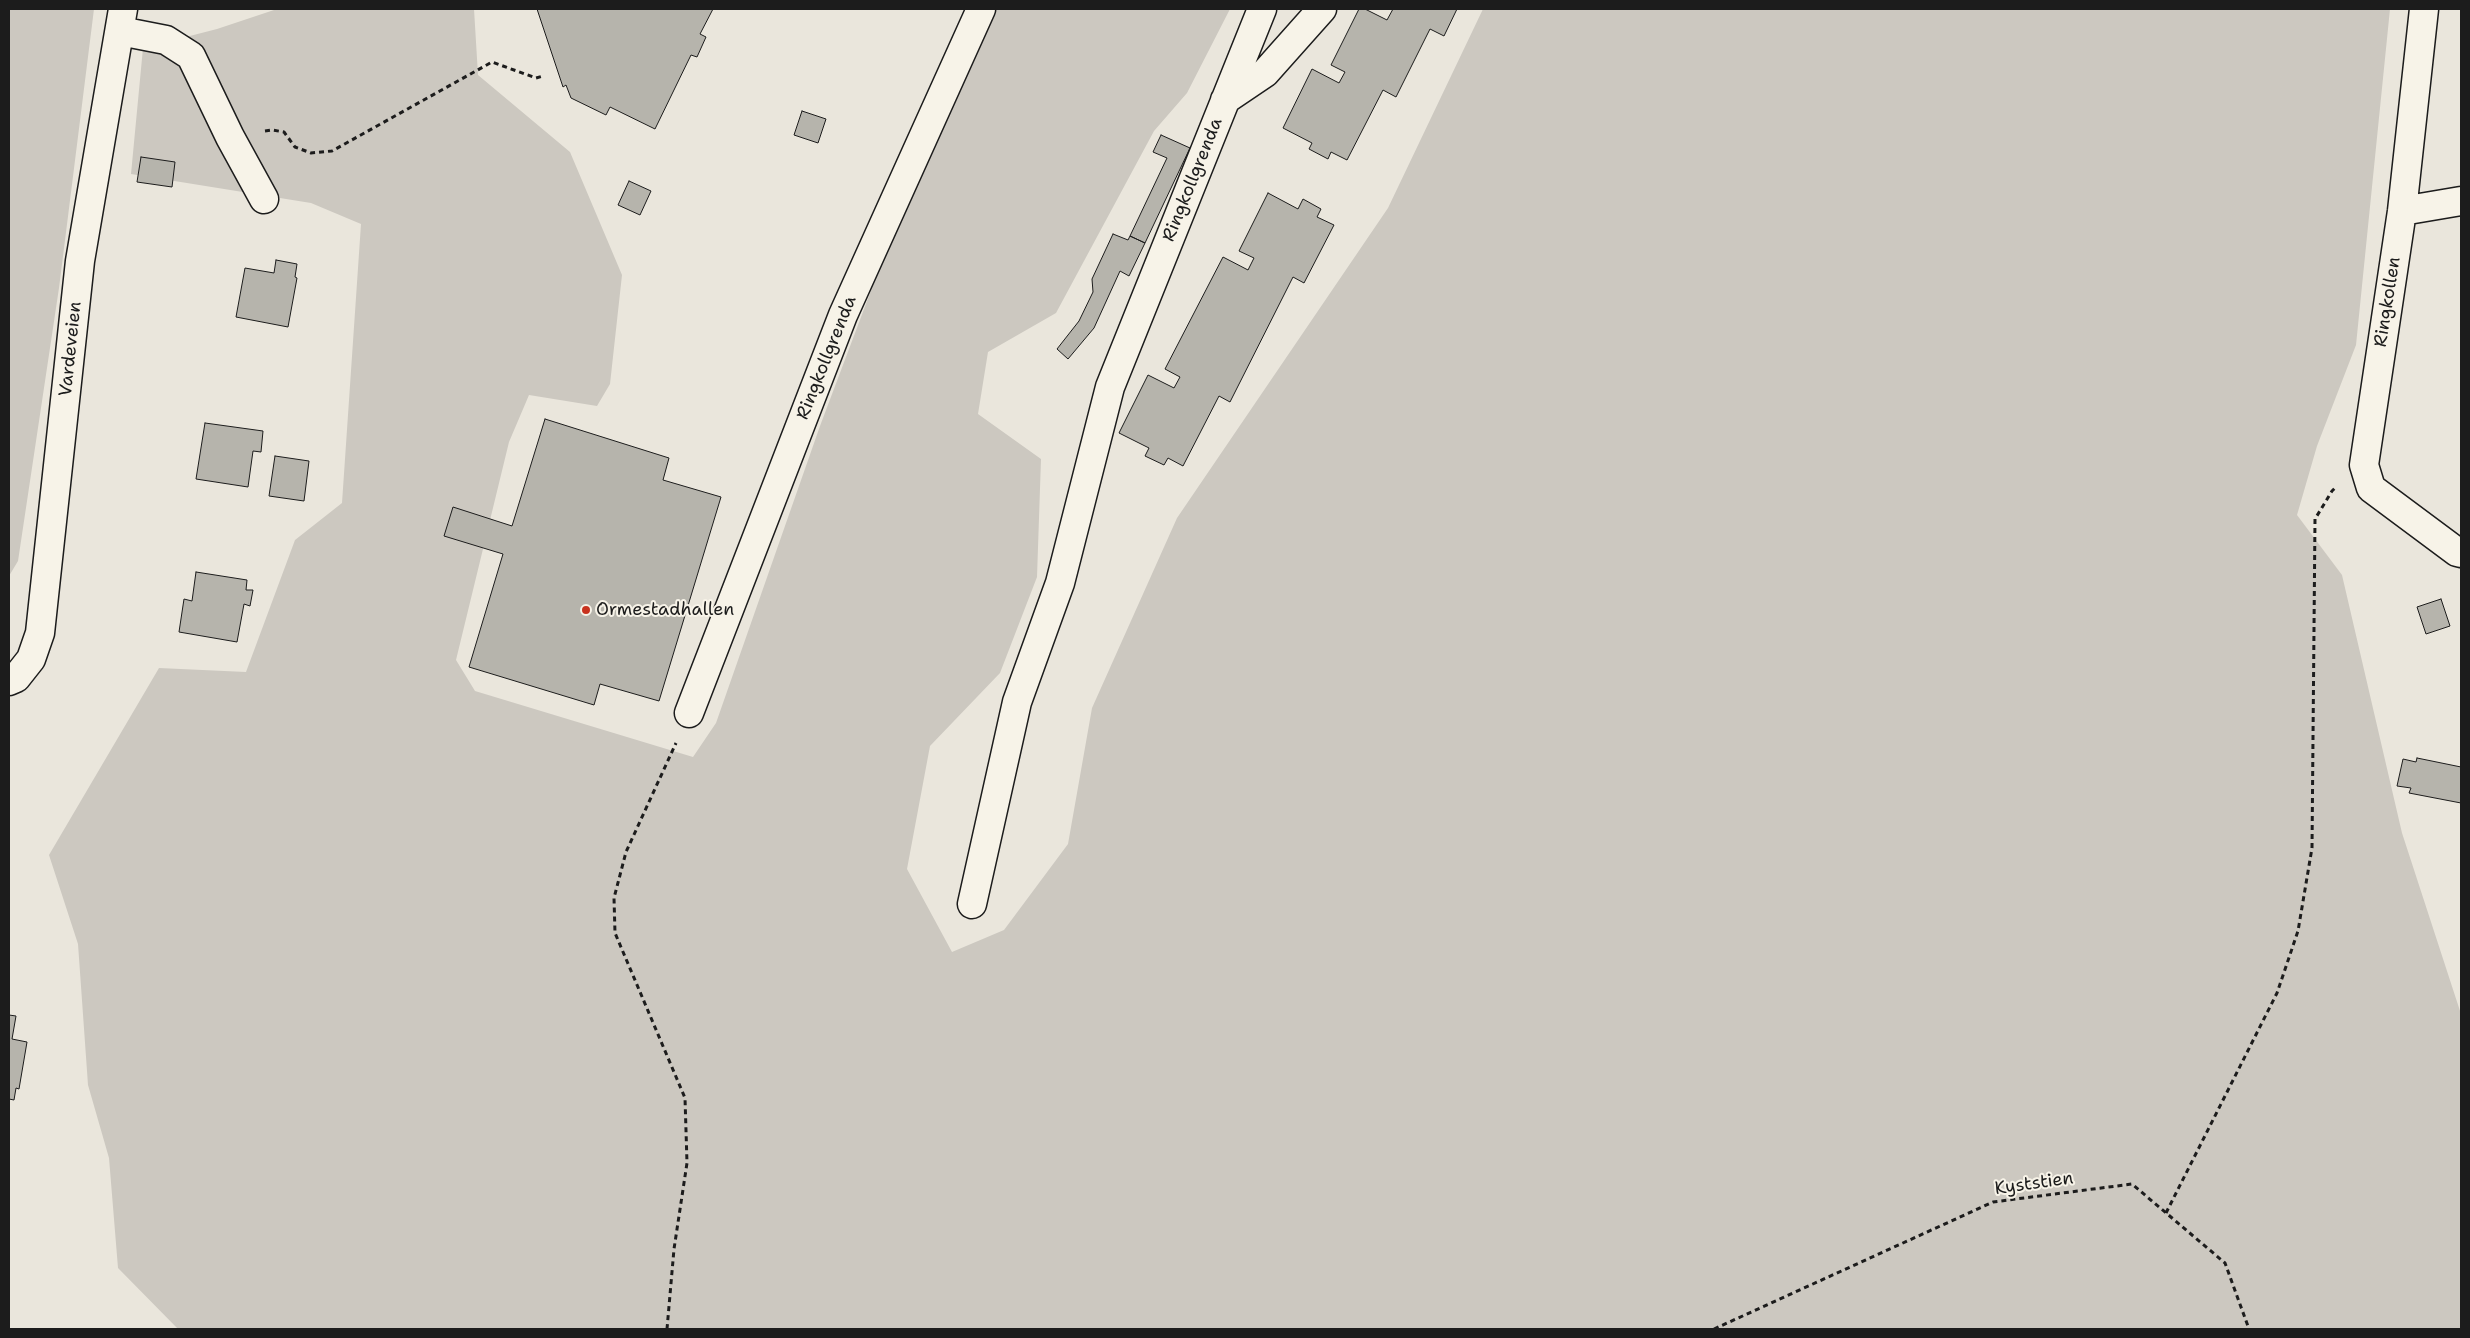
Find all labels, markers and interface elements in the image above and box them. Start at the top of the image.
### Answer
street label: Ringkollgrenda [1158,115,1228,245]
street label: Ringkollen [2370,255,2406,349]
street label: Ringkollgrenda [792,293,862,423]
street label: Vardeveien [55,300,87,398]
place label: Ormestadhallen [596,599,734,621]
marker: Ormestadhallen [580,604,592,616]
street label: Kyststien [1993,1168,2075,1200]

